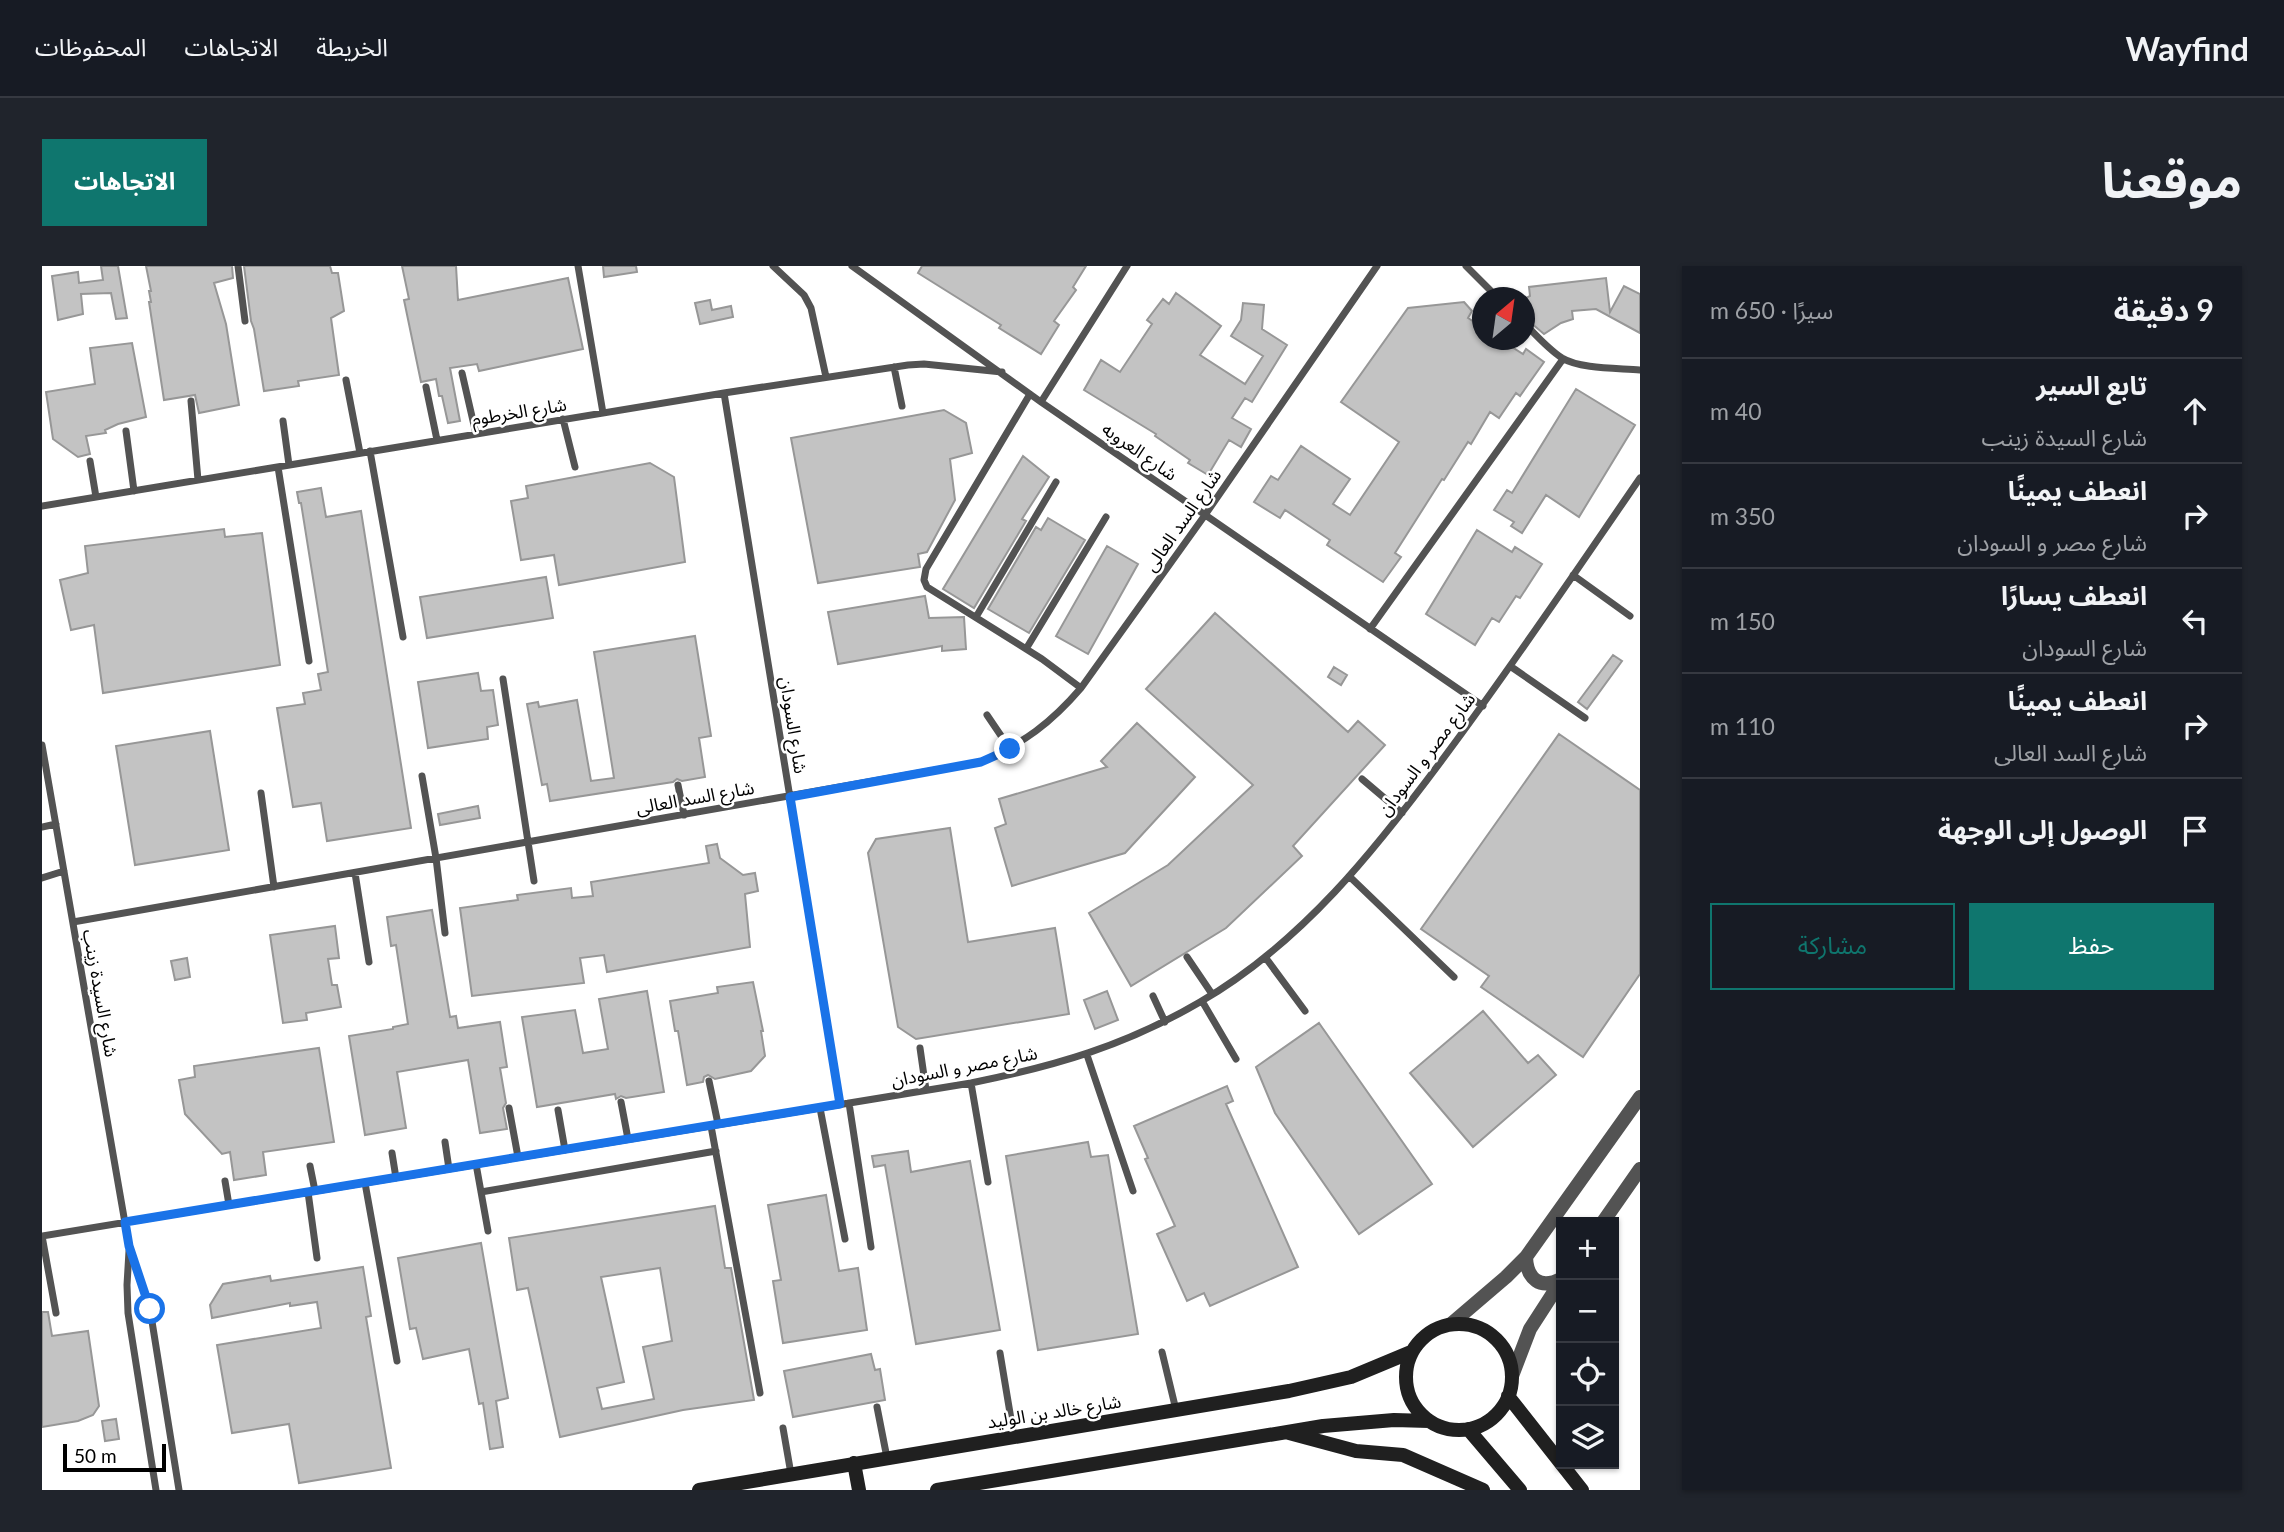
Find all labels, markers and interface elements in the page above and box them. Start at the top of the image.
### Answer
text: Wayfind [2126,28,2249,68]
text: المحفوظات [35,32,146,61]
text: الاتجاهات [184,32,278,61]
text: الخريطة [316,32,388,61]
button: الاتجاهات [42,139,207,226]
text: موقعنا [2102,150,2242,208]
north arrow [1472,287,1535,350]
text: 9 دقيقة [2114,291,2214,327]
text: سيرًا · 650 m [1710,296,1833,324]
text: تابع السير [2036,369,2147,401]
icon: ahead [2176,392,2214,430]
street label: شارع الخرطوم [470,393,569,433]
text: 40 m [1710,397,1762,425]
street label: شارع العروبه [1096,417,1182,488]
text: شارع السيدة زينب [1982,423,2147,451]
street label: شارع السد العالى [1139,465,1229,578]
text: انعطف يمينًا [2008,474,2147,506]
icon: right [2176,497,2214,535]
text: 350 m [1710,502,1775,530]
text: شارع مصر و السودان [1957,528,2147,556]
text: انعطف يسارًا [2001,579,2147,611]
icon: left [2176,602,2214,640]
text: 150 m [1710,607,1775,635]
text: شارع السودان [2022,633,2147,661]
street label: شارع السودان [772,675,813,776]
text: انعطف يمينًا [2008,684,2147,716]
street label: شارع مصر و السودان [1373,688,1483,822]
icon: right [2176,707,2214,745]
text: 110 m [1710,712,1775,740]
route end [994,733,1025,764]
text: شارع السد العالى [1994,738,2147,766]
street label: شارع السد العالى [634,776,757,822]
icon: arrive [2176,812,2214,850]
text: الوصول إلى الوجهة [1938,813,2147,845]
button: مشاركة [1710,903,1955,990]
button: حفظ [1969,903,2214,990]
street label: شارع السيدة زينب [75,927,123,1059]
street label: شارع مصر و السودان [889,1041,1040,1095]
map controls [1556,1217,1619,1469]
button: + [1556,1217,1619,1280]
button: − [1556,1280,1619,1343]
route start [134,1293,165,1324]
button: locate [1556,1343,1619,1406]
street label: شارع خالد بن الوليد [985,1390,1123,1436]
button: layers [1556,1406,1619,1469]
scale bar [63,1441,166,1473]
text: 50 m [74,1444,117,1467]

